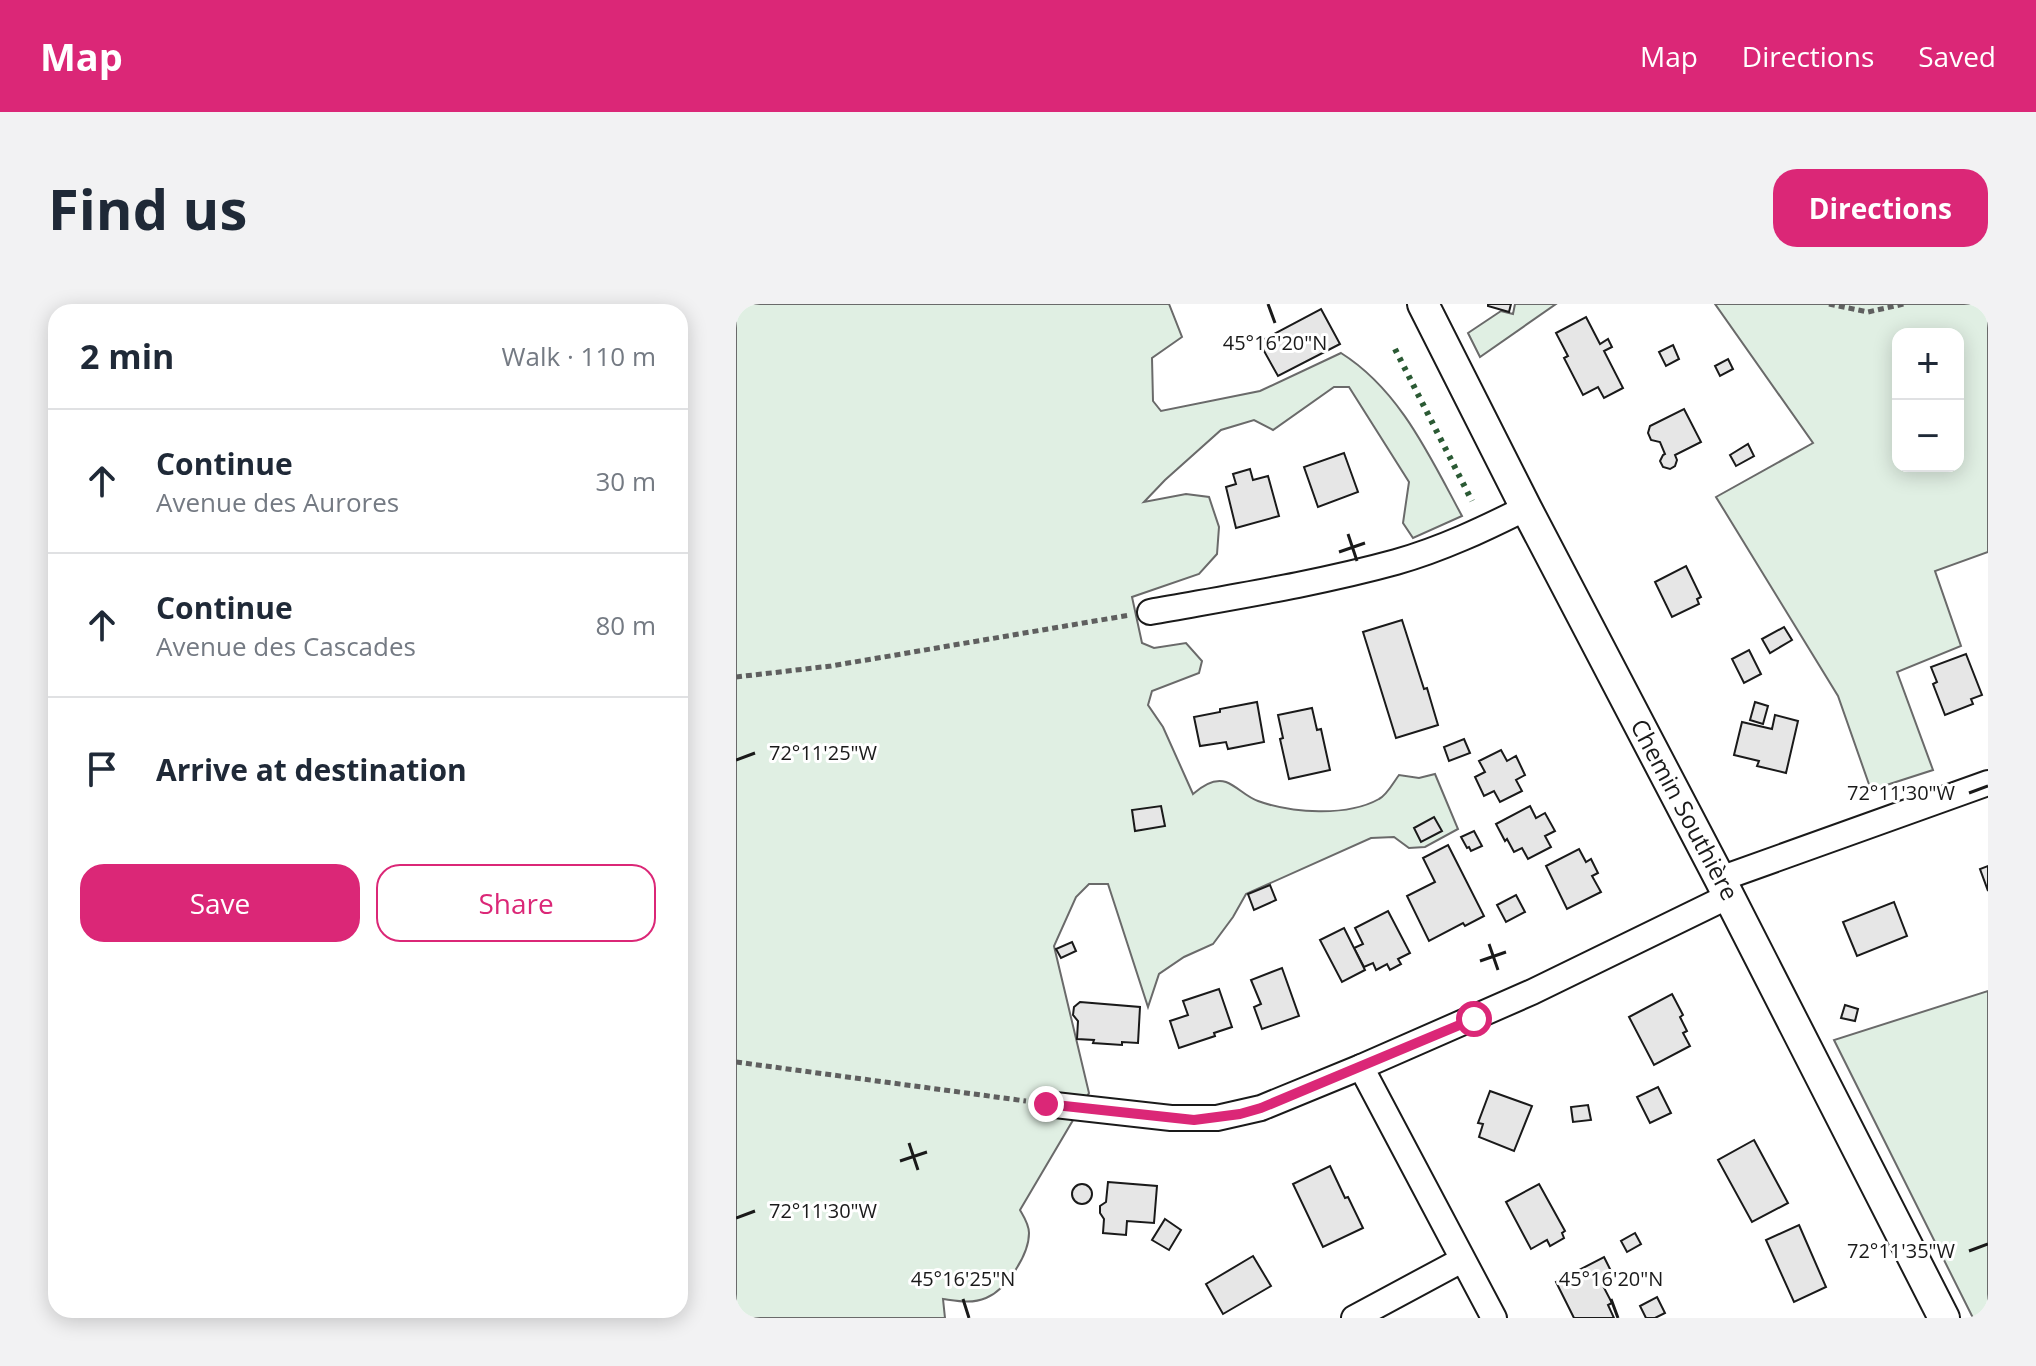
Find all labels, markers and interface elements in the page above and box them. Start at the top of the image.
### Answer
text: Map [40,30,123,82]
text: Map [1640,37,1698,75]
text: Directions [1742,37,1874,75]
text: Saved [1918,37,1996,75]
button: Directions [1773,169,1988,247]
text: Find us [48,170,247,246]
map controls [1892,328,1964,472]
button: + [1892,328,1964,400]
text: 45°16'20"N [1223,329,1327,356]
text: 2 min [80,333,174,379]
text: Walk · 110 m [502,338,656,374]
button: − [1892,400,1964,472]
text: Continue [156,443,293,484]
icon: ahead [80,459,124,503]
text: 30 m [595,463,656,499]
text: Avenue des Aurores [156,484,399,520]
text: Continue [156,587,293,628]
icon: ahead [80,603,124,647]
text: 80 m [595,607,656,643]
text: Avenue des Cascades [156,628,416,664]
street label: Chemin Southière [1624,713,1747,906]
text: 72°11'25"W [769,739,878,766]
icon: arrive [80,747,124,791]
text: Arrive at destination [156,749,467,790]
text: 72°11'30"W [1847,779,1956,806]
button: Save [80,864,360,942]
button: Share [376,864,656,942]
route start [1456,1001,1492,1037]
route end [1028,1086,1064,1122]
text: 72°11'30"W [769,1197,878,1224]
text: 72°11'35"W [1847,1237,1956,1264]
text: 45°16'25"N [911,1265,1015,1292]
text: 45°16'20"N [1559,1265,1663,1292]

